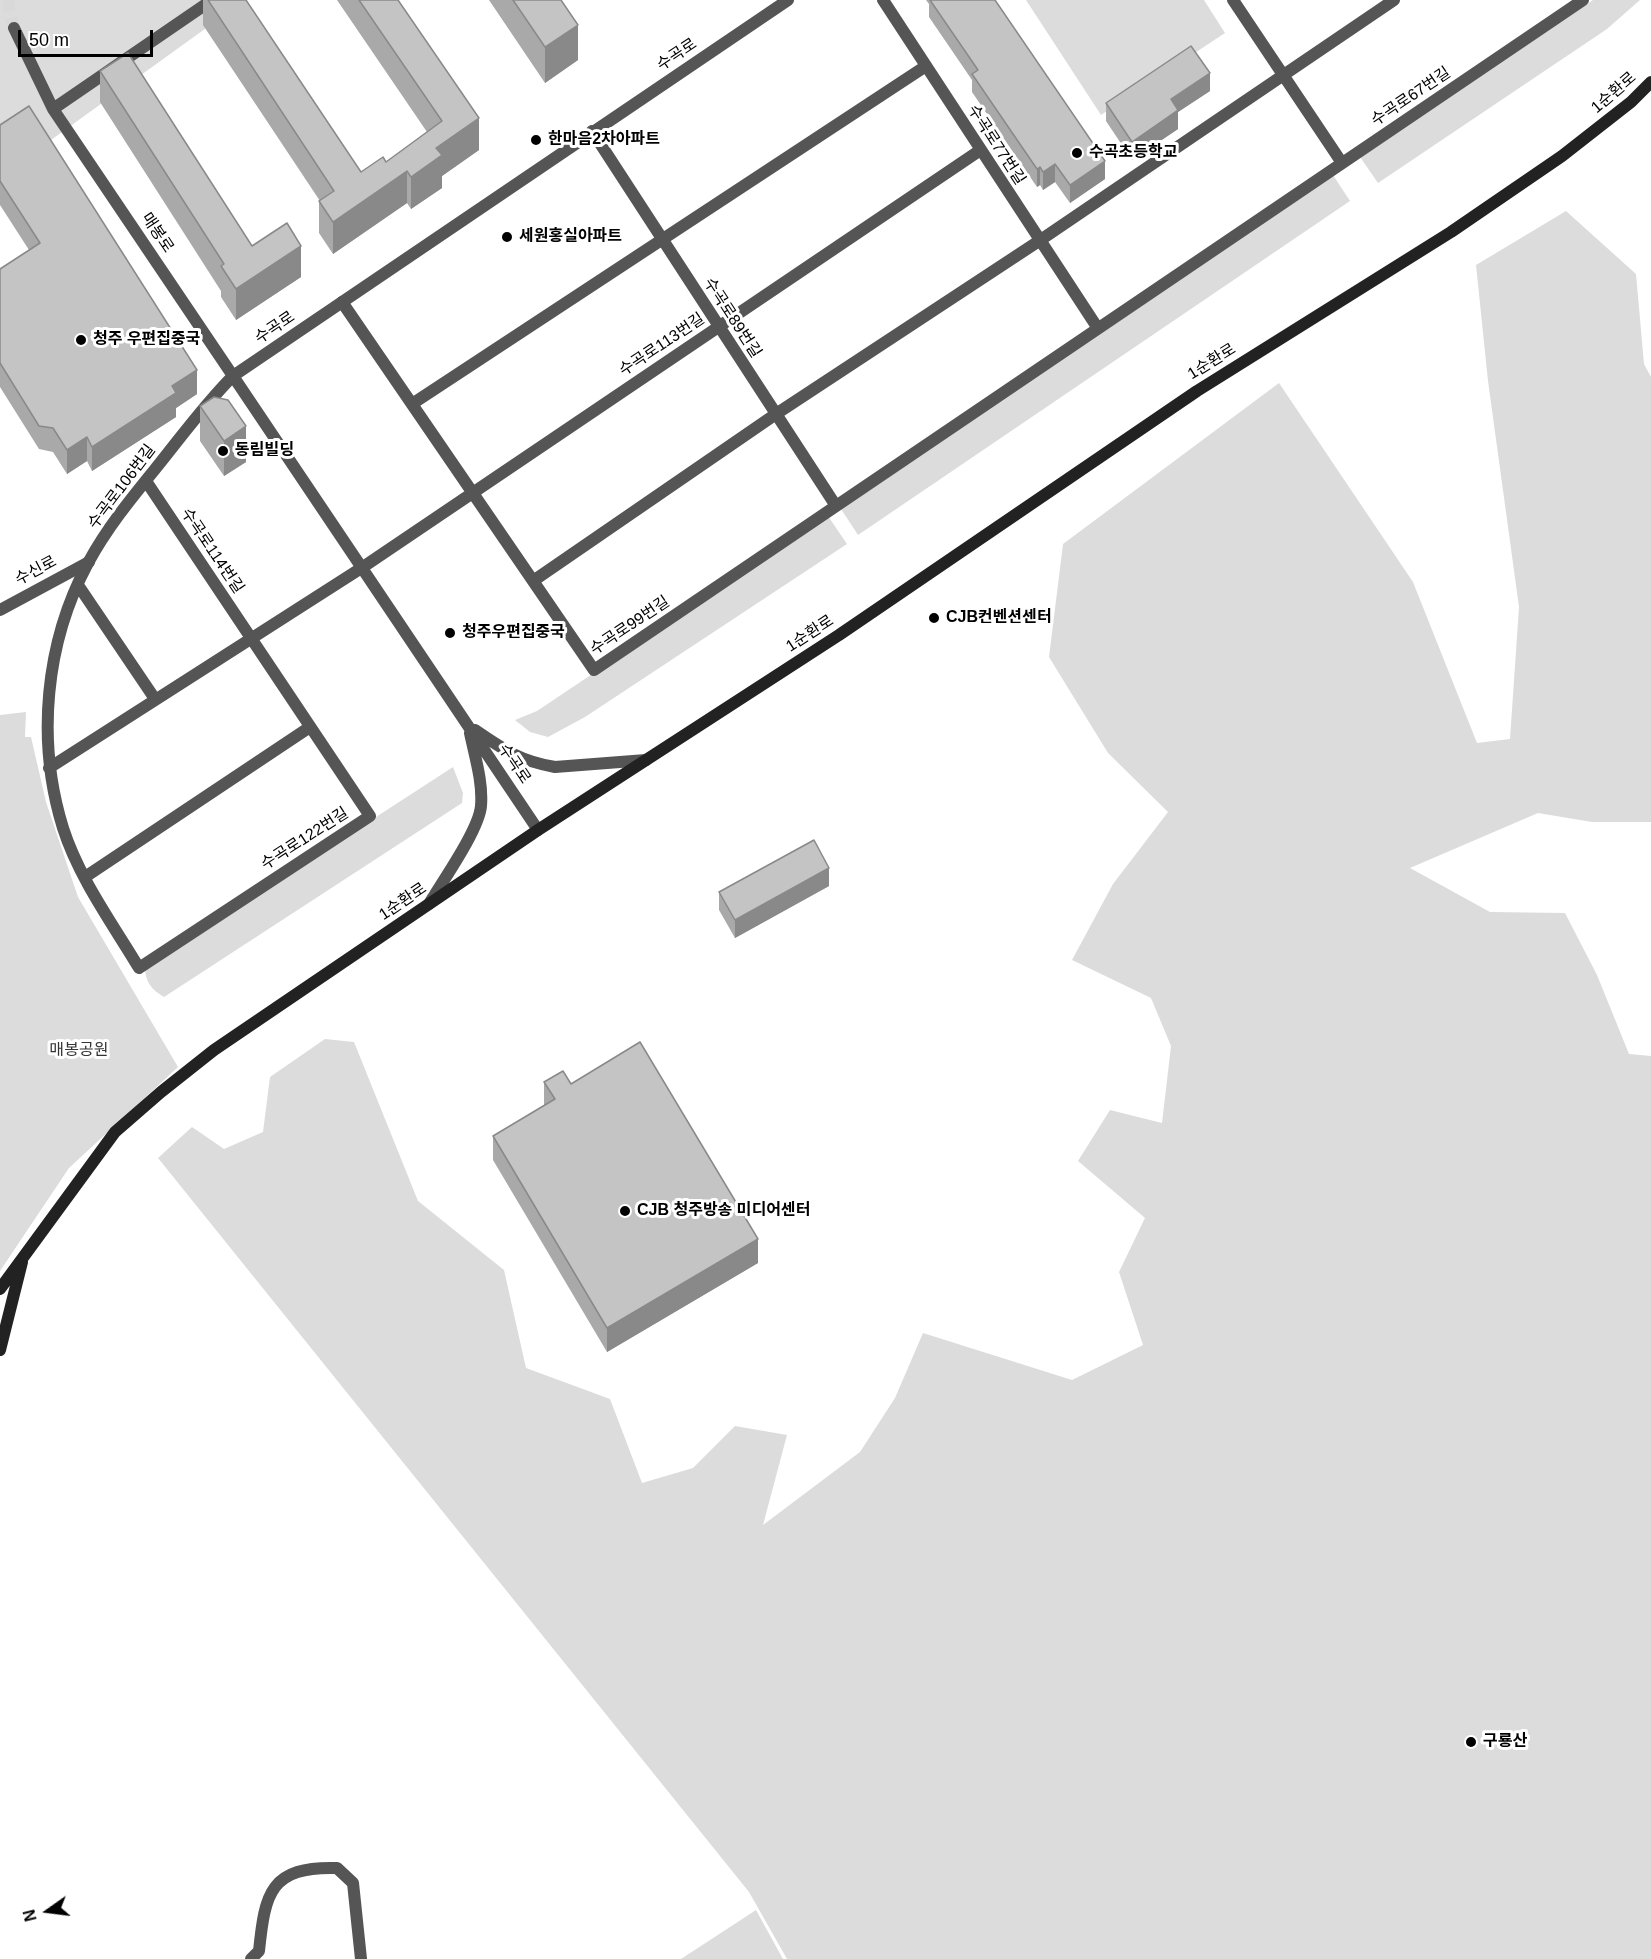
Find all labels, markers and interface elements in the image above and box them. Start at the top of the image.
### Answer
scale bar [21,18,156,56]
text: 50 m [29,30,69,50]
street label: 수곡로 [653,35,701,75]
street label: 수곡로67번길 [1368,63,1454,131]
street label: 1순환로 [1588,68,1640,118]
street label: 수곡로77번길 [963,101,1029,189]
place label: 한마음2차아파트 [548,130,660,150]
marker: 한마음2차아파트 [529,133,543,147]
place label: 수곡초등학교 [1089,143,1177,163]
marker: 수곡초등학교 [1070,146,1084,160]
street label: 매봉로 [137,209,177,257]
place label: 세원홍실아파트 [519,227,622,247]
marker: 세원홍실아파트 [500,230,514,244]
street label: 수곡로89번길 [699,274,765,362]
street label: 수곡로 [251,308,299,348]
street label: 수곡로113번길 [616,309,708,381]
place label: 청주 우편집중국 [93,330,200,350]
marker: 청주 우편집중국 [74,333,88,347]
street label: 1순환로 [1184,340,1240,384]
street label: 수곡로106번길 [84,441,160,533]
place label: 동림빌딩 [235,441,294,461]
marker: 동림빌딩 [216,444,230,458]
street label: 수곡로114번길 [176,505,248,597]
street label: 수신로 [12,552,60,590]
street label: 수곡로99번길 [587,592,673,660]
place label: CJB컨벤션센터 [946,608,1052,628]
street label: 1순환로 [783,611,837,657]
marker: CJB컨벤션센터 [927,611,941,625]
place label: 청주우편집중국 [462,623,565,643]
marker: 청주우편집중국 [443,626,457,640]
street label: 수곡로 [494,740,534,788]
street label: 수곡로122번길 [258,804,352,874]
street label: 1순환로 [376,879,430,925]
park label: 매봉공원 [50,1041,108,1061]
place label: CJB 청주방송 미디어센터 [637,1201,810,1221]
marker: CJB 청주방송 미디어센터 [618,1204,632,1218]
place label: 구룡산 [1483,1732,1527,1752]
marker: 구룡산 [1464,1735,1478,1749]
north arrow [18,1881,78,1941]
text: N [20,1908,40,1923]

